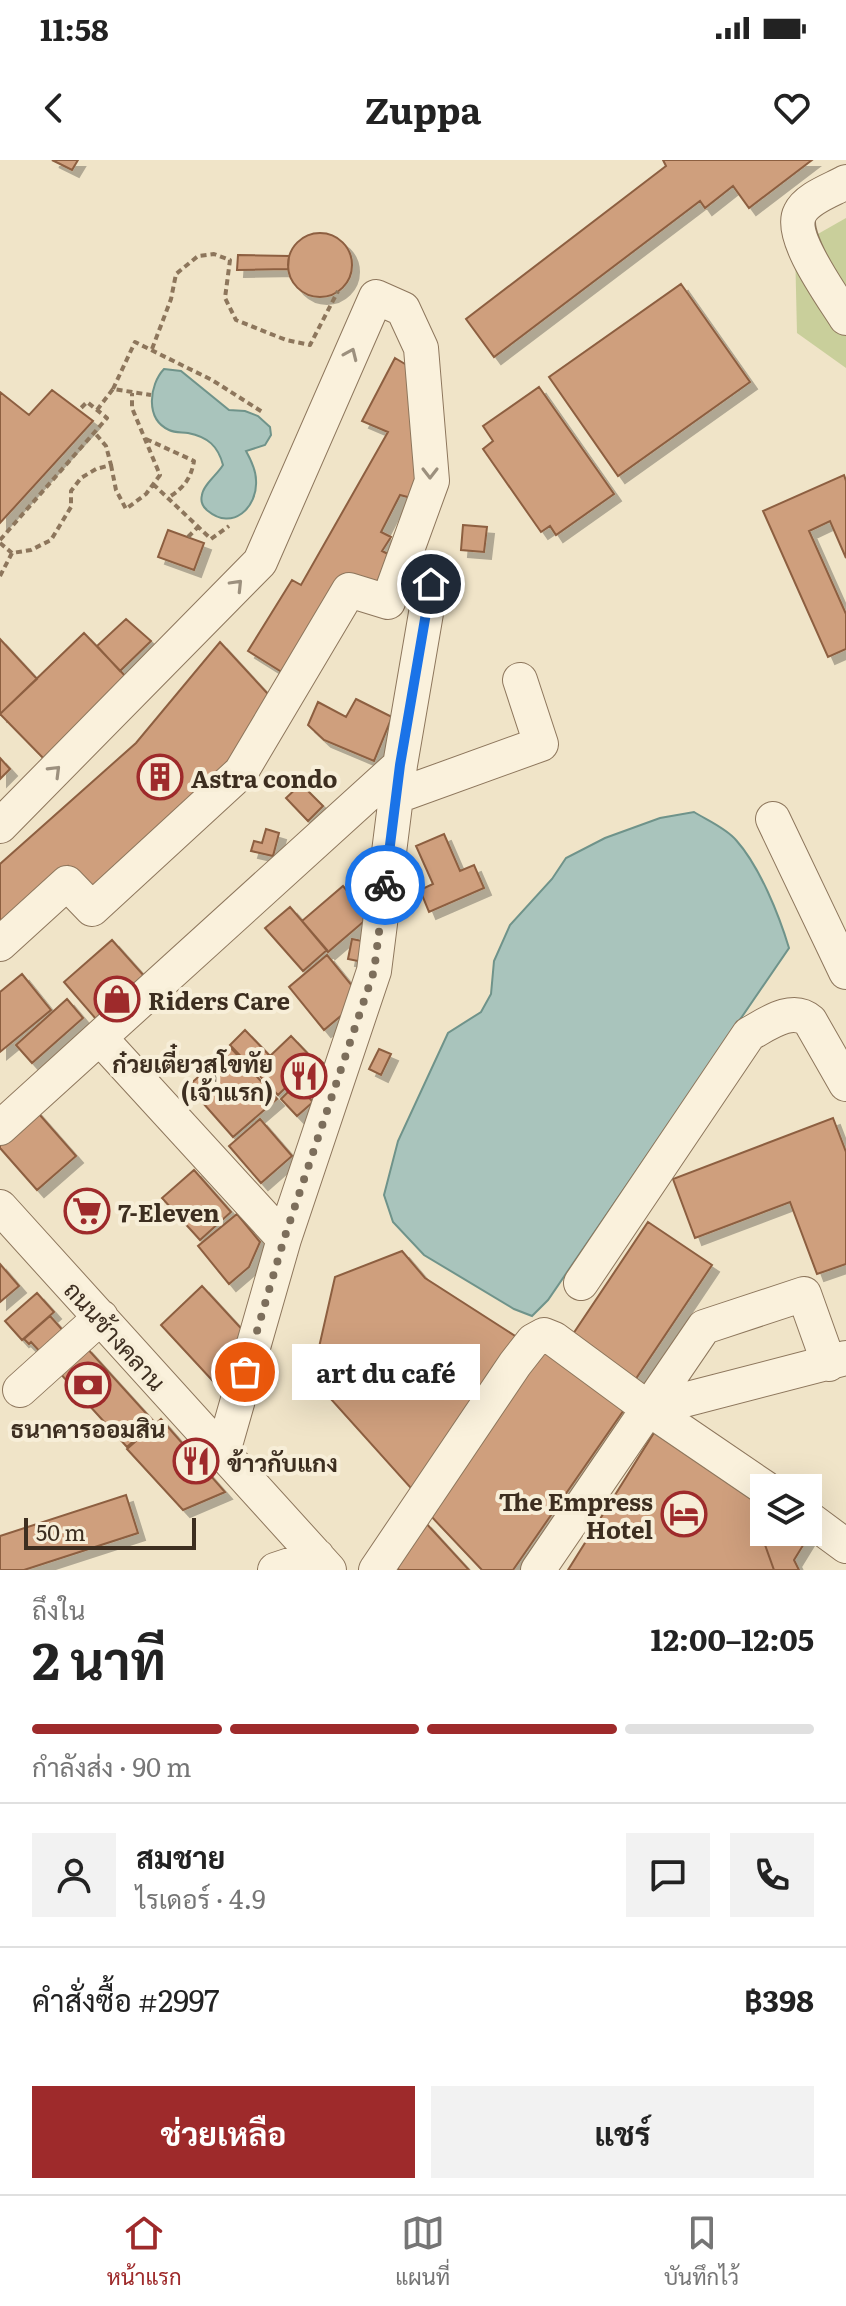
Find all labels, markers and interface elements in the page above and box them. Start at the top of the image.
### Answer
text: 11:58 [40,6,109,50]
text: Zuppa [365,82,481,135]
icon: back [32,86,76,130]
icon: heart [770,86,814,130]
one-way arrow [342,348,358,362]
one-way arrow [422,467,439,479]
pin [397,550,465,618]
icon: home [409,562,453,606]
one-way arrow [228,580,242,594]
building icon: Astra condo [136,753,184,801]
place label: Astra condo [191,760,338,795]
one-way arrow [46,766,60,780]
courier [345,845,425,925]
icon: bike [363,863,407,907]
shop icon: Riders Care [93,975,141,1023]
place label: Riders Care [148,982,290,1017]
place label: ก๋วยเตี๋ยวสุโขทัย (เจ้าแรก) [112,1043,273,1108]
restaurant icon: ก๋วยเตี๋ยวสุโขทัย (เจ้าแรก) [280,1052,328,1100]
supermarket icon: 7-Eleven [63,1187,111,1235]
place label: 7-Eleven [118,1194,220,1229]
street label: ถนนช้างคลาน [57,1272,175,1398]
pin [211,1338,279,1406]
callout: art du café [293,1344,481,1400]
icon: bag [223,1350,267,1394]
text: art du café [316,1352,456,1391]
bank icon: ธนาคารออมสิน [64,1361,112,1409]
place label: ธนาคารออมสิน [11,1410,166,1445]
restaurant icon: ข้าวกับแกง [172,1437,220,1485]
place label: ข้าวกับแกง [227,1444,338,1479]
map controls [750,1474,822,1546]
button: layers [750,1474,822,1546]
place label: The Empress Hotel [499,1483,653,1546]
hotel icon: The Empress Hotel [660,1490,708,1538]
scale bar [24,1514,196,1550]
text: 50 m [36,1515,86,1548]
text: ถึงใน [32,1589,85,1628]
text: 12:00–12:05 [651,1616,814,1660]
text: 2 นาที [32,1619,166,1696]
text: กำลังส่ง · 90 m [32,1746,191,1785]
button: person [32,1833,116,1917]
button: chat [626,1833,710,1917]
button: phone [730,1833,814,1917]
text: สมชาย [136,1834,225,1878]
text: ไรเดอร์ · 4.9 [136,1878,266,1917]
text: คำสั่งซื้อ #2997 [32,1977,219,2021]
text: ฿398 [744,1977,814,2021]
button: ช่วยเหลือ [32,2086,415,2178]
button: แชร์ [431,2086,814,2178]
tab: หน้าแรก [107,2211,182,2292]
tab: แผนที่ [395,2211,450,2292]
tab: บันทึกไว้ [664,2211,739,2292]

